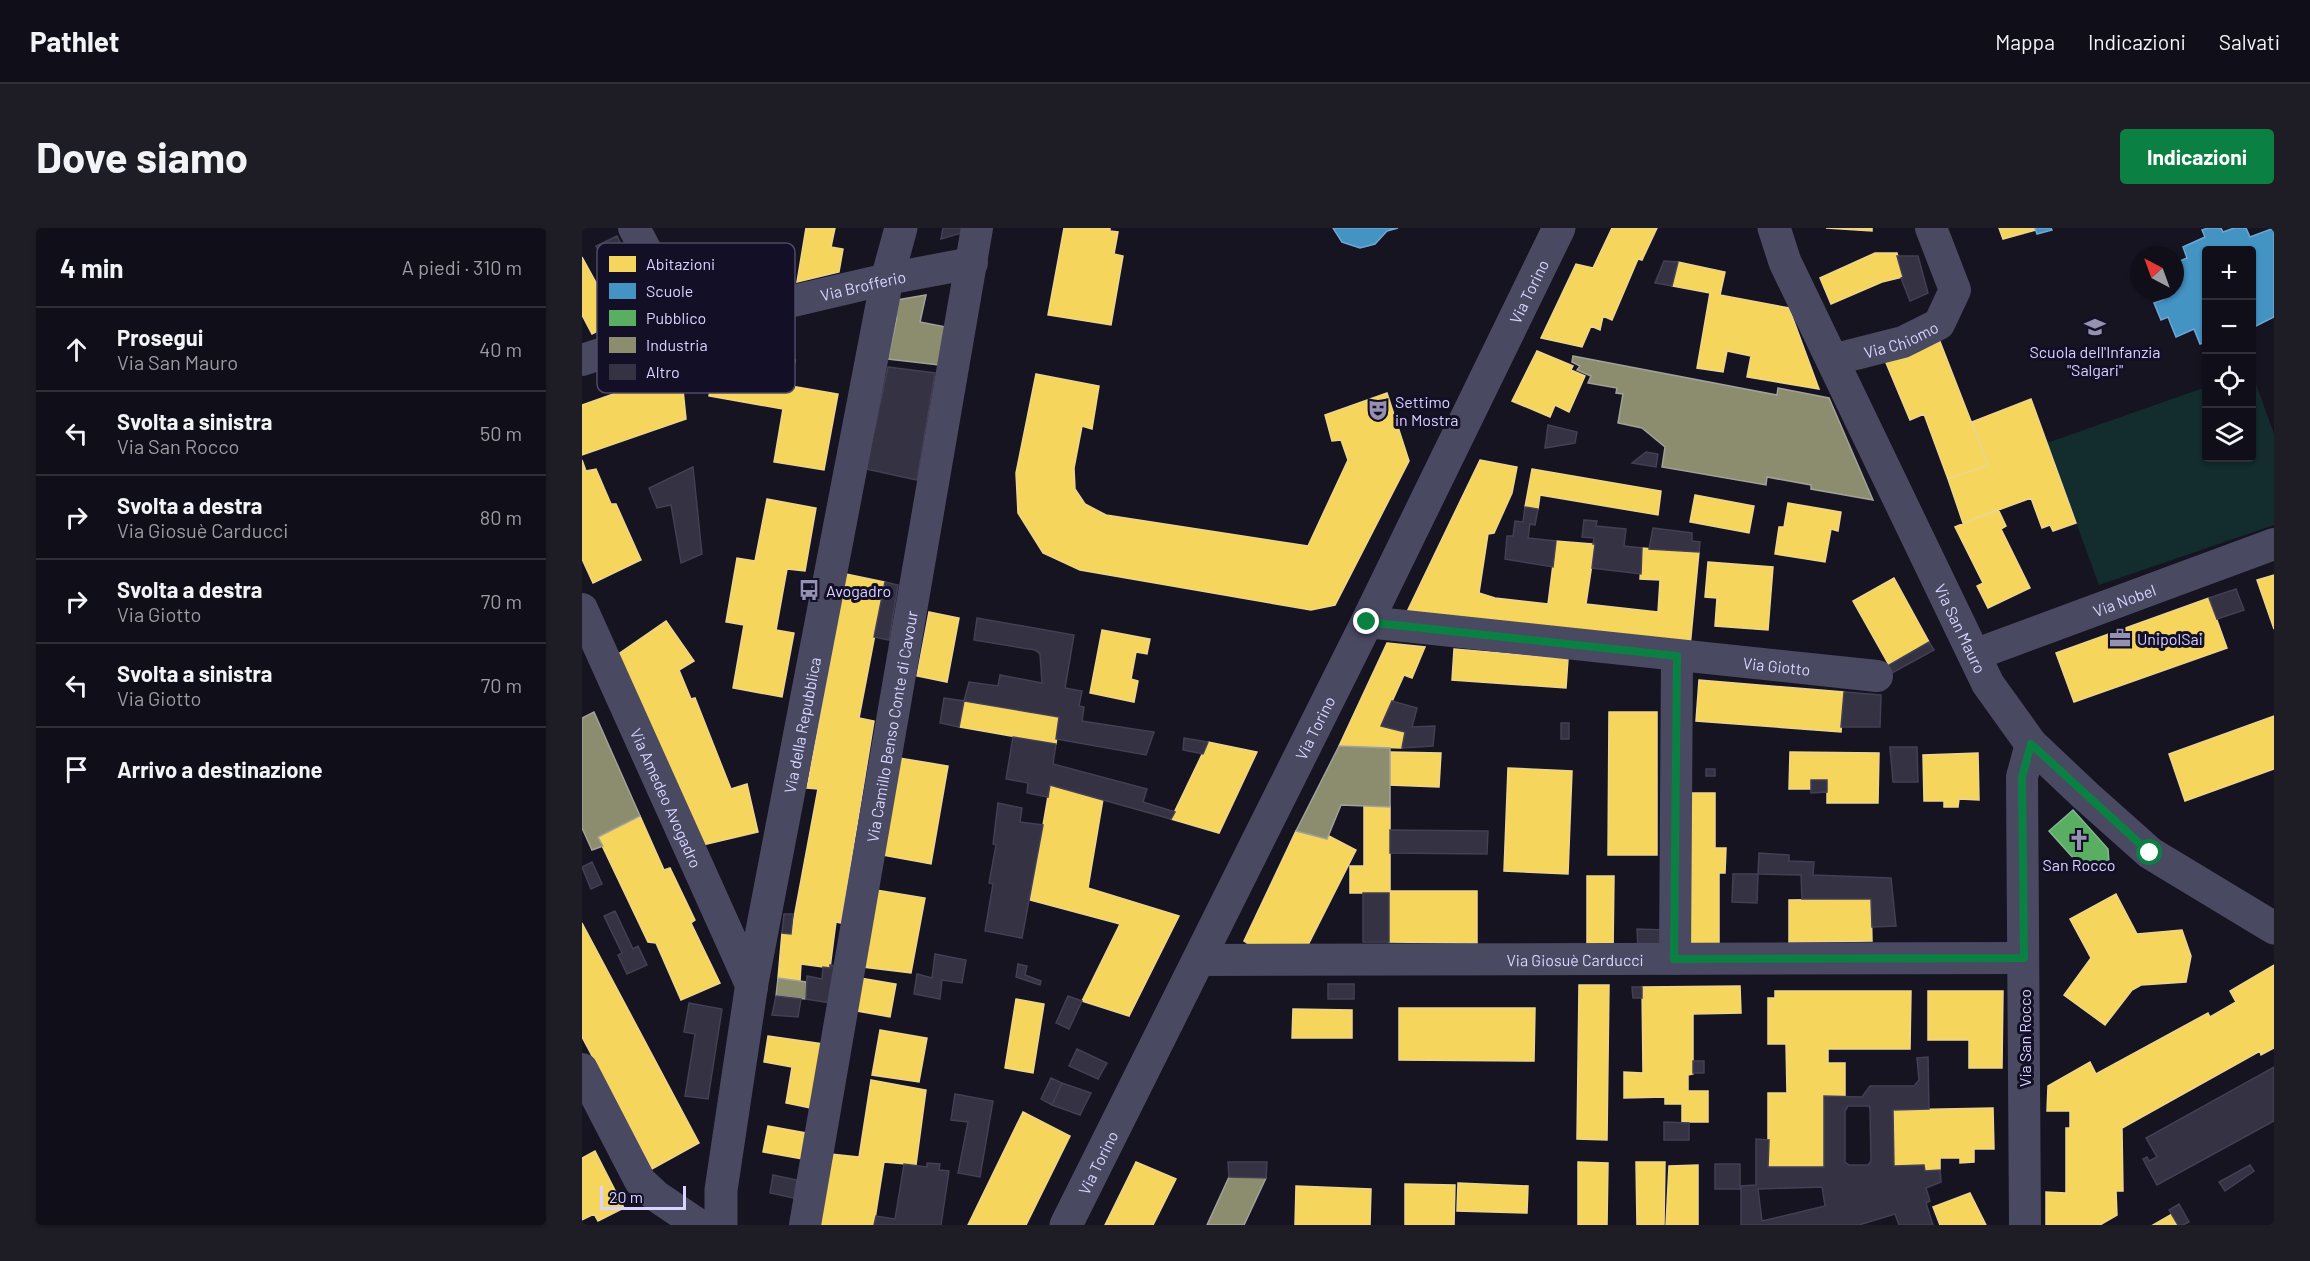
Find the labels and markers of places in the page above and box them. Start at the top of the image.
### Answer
school or university icon: Scuola dell'Infanzia "Salgari" [2083,315,2107,339]
place label: Scuola dell'Infanzia "Salgari" [2029,342,2161,379]
place label: Settimo in Mostra [1395,392,1459,429]
theatre icon: Settimo in Mostra [1366,398,1390,422]
bus stop icon: Avogadro [797,578,821,602]
place label: Avogadro [826,581,891,600]
office icon: UnipolSai [2108,626,2132,650]
place label: UnipolSai [2137,629,2203,648]
church icon: San Rocco [2067,828,2091,852]
place label: San Rocco [2042,855,2116,874]

